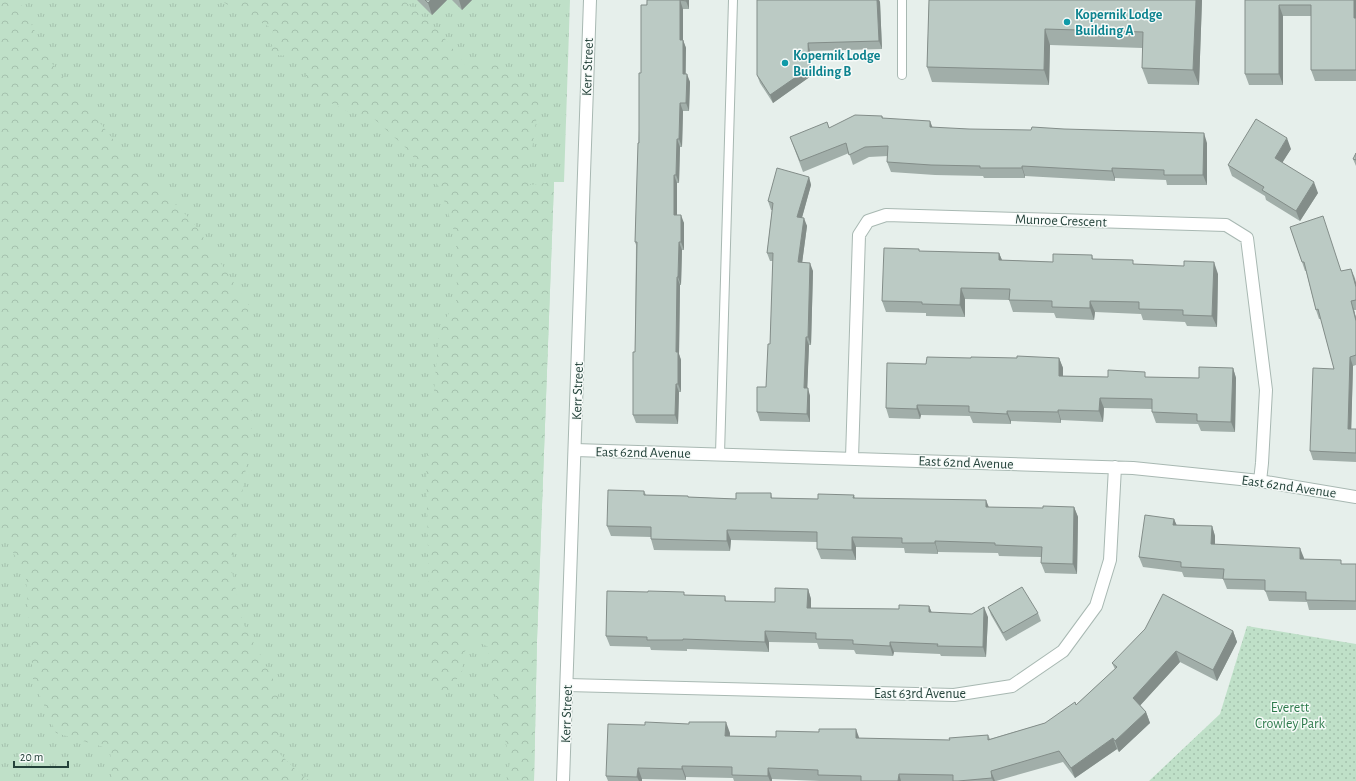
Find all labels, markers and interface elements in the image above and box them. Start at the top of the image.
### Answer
place label: Kopernik Lodge Building A [1075,8,1163,38]
marker: Kopernik Lodge Building A [1062,17,1072,27]
street label: Kerr Street [580,37,596,96]
place label: Kopernik Lodge Building B [793,49,881,79]
marker: Kopernik Lodge Building B [780,58,790,68]
street label: Munroe Crescent [1015,212,1108,230]
street label: Kerr Street [570,361,586,420]
street label: East 62nd Avenue [595,445,691,461]
street label: East 62nd Avenue [918,454,1014,472]
street label: East 62nd Avenue [1241,473,1337,501]
street label: Kerr Street [559,684,575,743]
street label: East 63rd Avenue [874,687,966,701]
park label: Everett Crowley Park [1255,701,1326,731]
scale bar [14,743,68,769]
text: 20 m [20,751,43,763]

